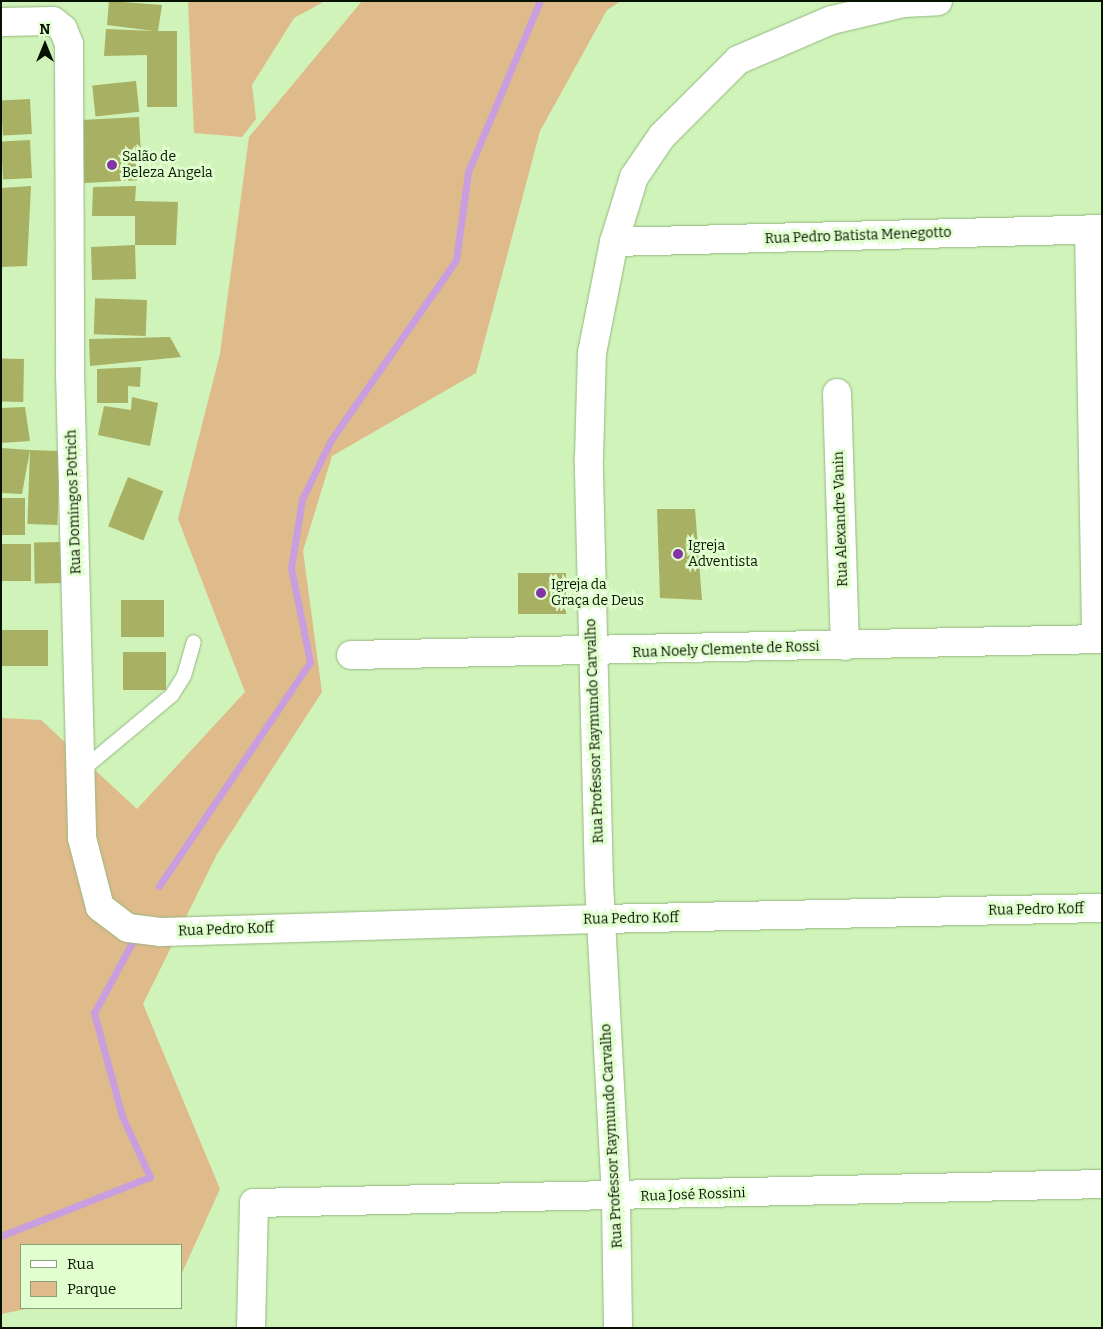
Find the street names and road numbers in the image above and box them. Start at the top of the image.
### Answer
street label: Rua Pedro Batista Menegotto [764,224,952,248]
street label: Rua Domingos Potrich [63,429,85,575]
street label: Rua Alexandre Vanin [830,451,852,587]
street label: Rua Professor Raymundo Carvalho [583,618,607,844]
street label: Rua Noely Clemente de Rossi [632,638,820,662]
street label: Rua Pedro Koff [988,901,1084,919]
street label: Rua Pedro Koff [583,910,679,928]
street label: Rua Pedro Koff [178,920,274,940]
street label: Rua Professor Raymundo Carvalho [598,1023,626,1249]
street label: Rua José Rossini [640,1185,746,1205]

